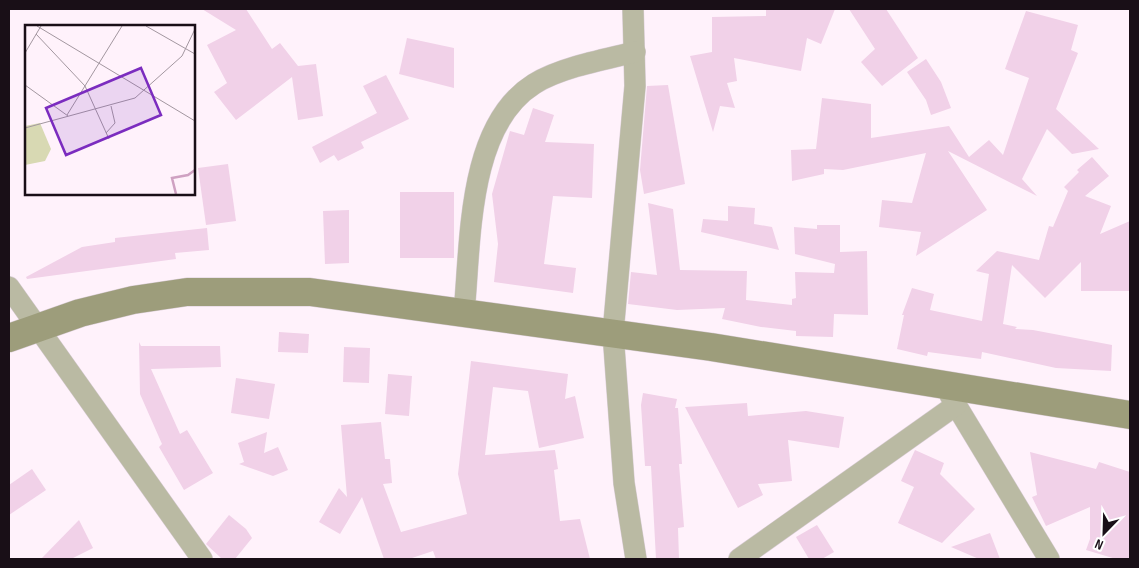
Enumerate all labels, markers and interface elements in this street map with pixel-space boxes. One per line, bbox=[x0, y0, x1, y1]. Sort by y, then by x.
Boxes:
inset map bbox=[25, 25, 195, 195]
north arrow bbox=[1079, 508, 1129, 558]
text: N bbox=[1092, 535, 1106, 554]

